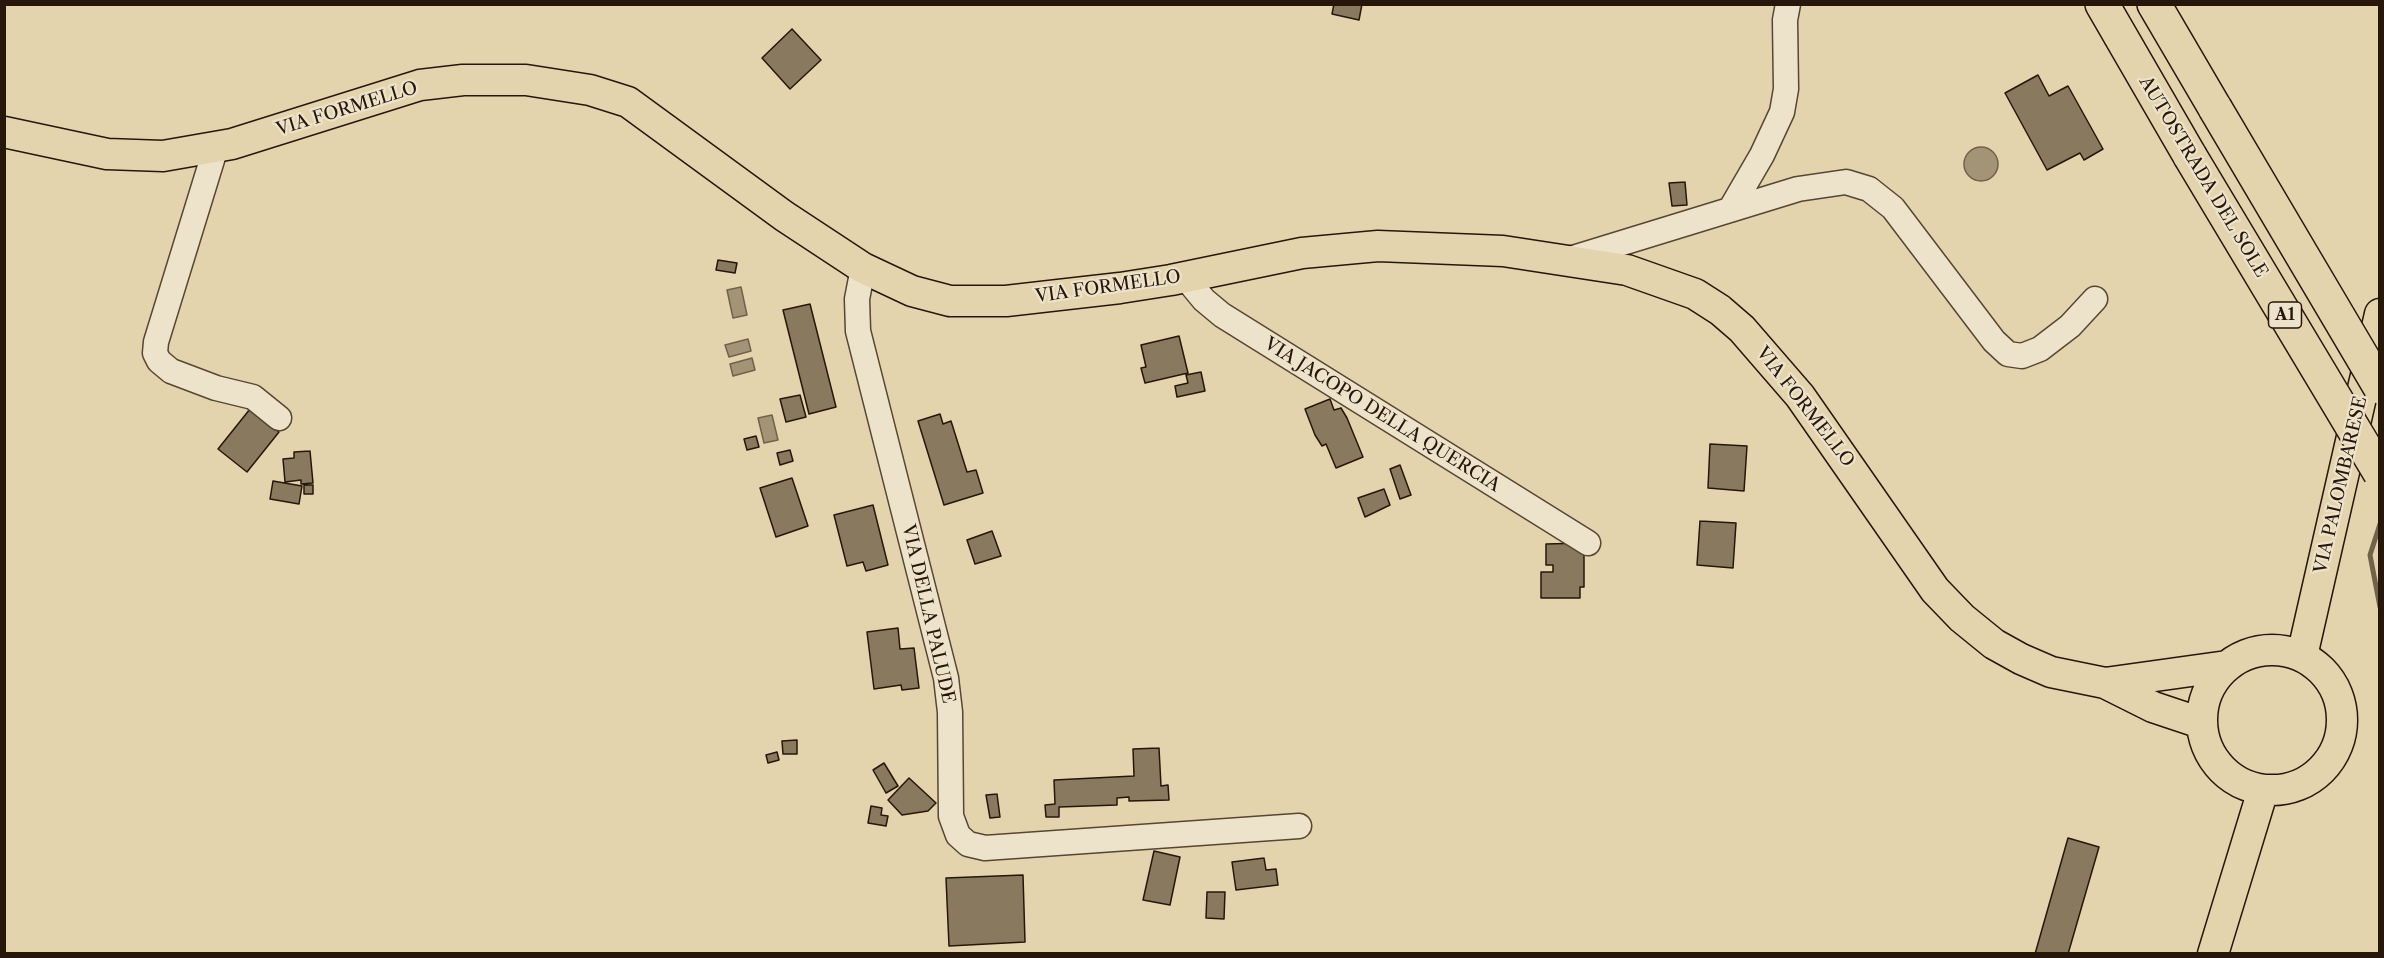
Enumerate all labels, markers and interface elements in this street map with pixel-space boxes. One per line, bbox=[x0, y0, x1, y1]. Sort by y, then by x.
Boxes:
street label: AUTOSTRADA DEL SOLE bbox=[2134, 72, 2272, 282]
street label: VIA FORMELLO bbox=[274, 77, 420, 141]
street label: VIA FORMELLO bbox=[1034, 266, 1182, 308]
road number: A1 bbox=[2268, 302, 2302, 328]
street label: VIA JACOPO DELLA QUERCIA bbox=[1260, 333, 1504, 497]
street label: VIA FORMELLO bbox=[1751, 343, 1859, 471]
street label: VIA PALOMBARESE bbox=[2310, 394, 2372, 576]
street label: VIA DELLA PALUDE bbox=[897, 522, 959, 706]

